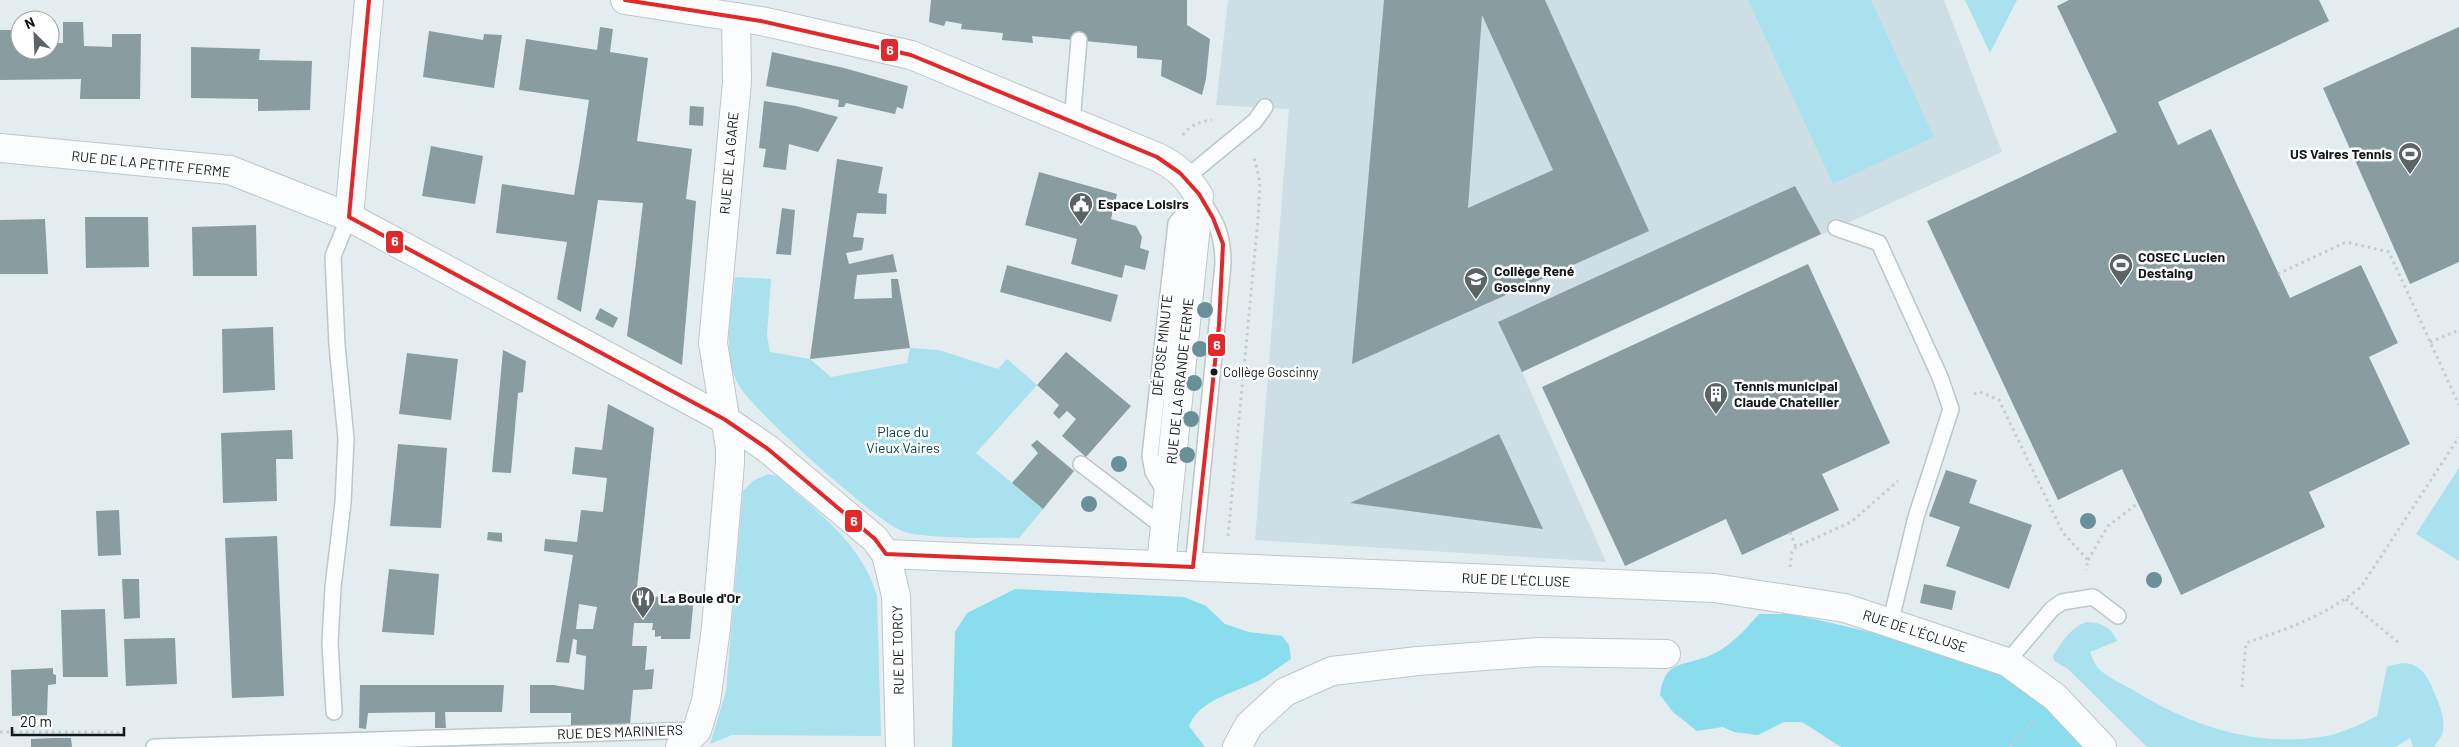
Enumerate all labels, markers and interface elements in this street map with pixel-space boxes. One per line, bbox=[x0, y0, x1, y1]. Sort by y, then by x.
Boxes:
north arrow bbox=[10, 10, 60, 60]
text: N bbox=[22, 13, 37, 32]
line badge: 6 bbox=[880, 38, 899, 62]
text: 6 bbox=[886, 41, 894, 58]
street label: RUE DE LA GARE bbox=[716, 111, 741, 215]
sports icon: US Vaires Tennis bbox=[2397, 141, 2423, 175]
place label: US Vaires Tennis bbox=[2290, 145, 2392, 162]
street label: RUE DE LA PETITE FERME bbox=[71, 147, 231, 180]
public building icon: Espace Loisirs bbox=[1068, 191, 1094, 225]
place label: Espace Loisirs bbox=[1098, 195, 1189, 212]
line badge: 6 bbox=[385, 230, 404, 254]
text: 6 bbox=[391, 232, 399, 249]
place label: COSEC Lucien Destaing bbox=[2138, 248, 2225, 281]
sports icon: COSEC Lucien Destaing bbox=[2108, 252, 2134, 286]
place label: Collège René Goscinny bbox=[1494, 262, 1575, 295]
school or university icon: Collège René Goscinny bbox=[1463, 266, 1489, 300]
street label: DÉPOSE MINUTE bbox=[1148, 293, 1175, 397]
street label: RUE DE LA GRANDE FERME bbox=[1162, 297, 1197, 465]
line badge: 6 bbox=[1207, 333, 1226, 357]
text: 6 bbox=[1213, 336, 1221, 353]
place label: Collège Goscinny bbox=[1223, 364, 1319, 380]
marker: Collège Goscinny bbox=[1209, 367, 1219, 377]
place label: Tennis municipal Claude Chatellier bbox=[1734, 377, 1840, 410]
building icon: Tennis municipal Claude Chatellier bbox=[1703, 381, 1729, 415]
park label: Place du Vieux Vaires bbox=[866, 423, 940, 456]
line badge: 6 bbox=[844, 509, 863, 533]
text: 6 bbox=[850, 512, 858, 529]
street label: RUE DE L'ÉCLUSE bbox=[1461, 569, 1571, 590]
restaurant icon: La Boule d'Or bbox=[630, 585, 656, 619]
place label: La Boule d'Or bbox=[660, 589, 741, 606]
street label: RUE DE TORCY bbox=[888, 605, 907, 695]
street label: RUE DE L'ÉCLUSE bbox=[1861, 606, 1969, 655]
scale bar bbox=[12, 704, 125, 736]
text: 20 m bbox=[20, 712, 52, 730]
street label: RUE DES MARINIERS bbox=[557, 721, 683, 742]

